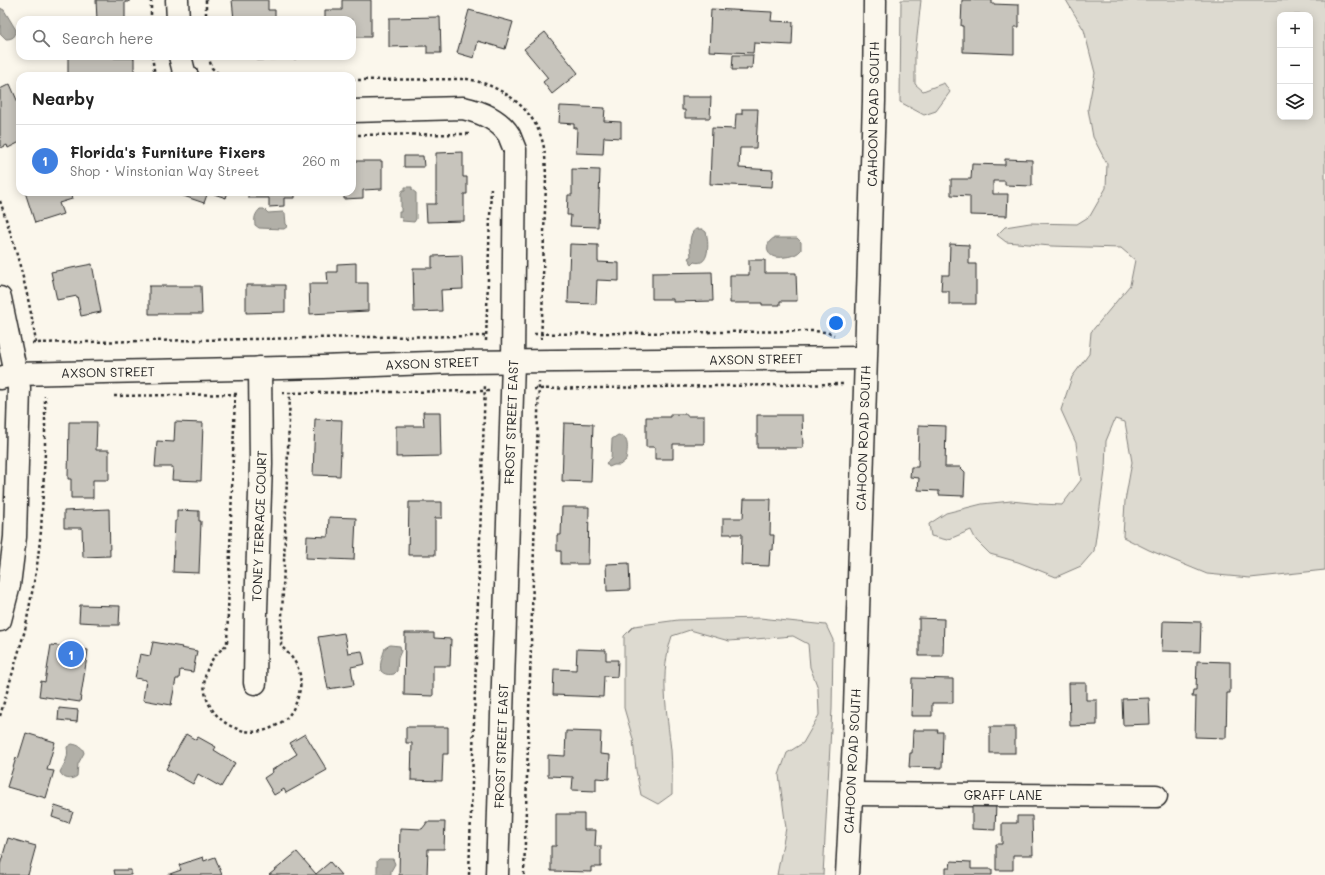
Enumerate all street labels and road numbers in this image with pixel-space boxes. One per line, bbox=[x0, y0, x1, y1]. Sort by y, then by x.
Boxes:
street label: CAHOON ROAD SOUTH bbox=[863, 41, 882, 187]
street label: AXSON STREET bbox=[709, 349, 803, 368]
street label: AXSON STREET bbox=[385, 352, 479, 373]
street label: FROST STREET EAST bbox=[500, 359, 521, 485]
street label: AXSON STREET bbox=[61, 362, 155, 381]
street label: CAHOON ROAD SOUTH bbox=[851, 365, 874, 511]
street label: TONEY TERRACE COURT bbox=[247, 450, 270, 602]
street label: FROST STREET EAST bbox=[490, 683, 511, 809]
street label: CAHOON ROAD SOUTH bbox=[839, 688, 864, 834]
street label: GRAFF LANE bbox=[964, 786, 1042, 803]

